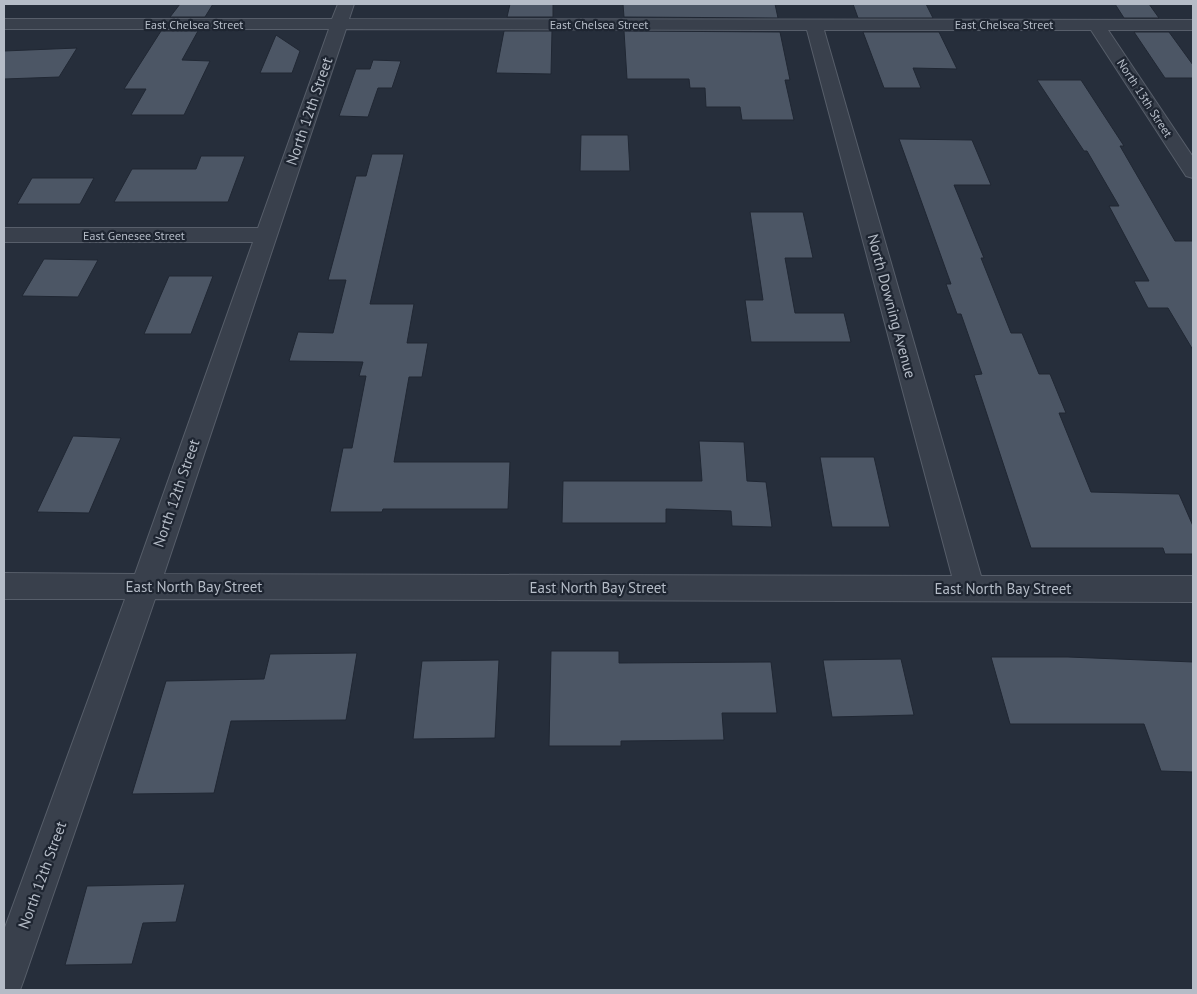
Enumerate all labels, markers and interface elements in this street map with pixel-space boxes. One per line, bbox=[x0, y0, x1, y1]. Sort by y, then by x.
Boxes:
street label: East Chelsea Street bbox=[145, 17, 243, 32]
street label: East Chelsea Street bbox=[550, 17, 648, 32]
street label: East Chelsea Street bbox=[955, 17, 1053, 32]
street label: North 12th Street bbox=[282, 55, 336, 167]
street label: North 13th Street bbox=[1114, 56, 1176, 140]
street label: East Genesee Street bbox=[83, 228, 185, 243]
street label: North Downing Avenue bbox=[864, 232, 920, 380]
street label: North 12th Street bbox=[149, 437, 203, 549]
street label: East North Bay Street bbox=[126, 577, 262, 596]
street label: East North Bay Street bbox=[530, 578, 666, 597]
street label: East North Bay Street bbox=[935, 579, 1071, 598]
street label: North 12th Street bbox=[14, 819, 70, 931]

